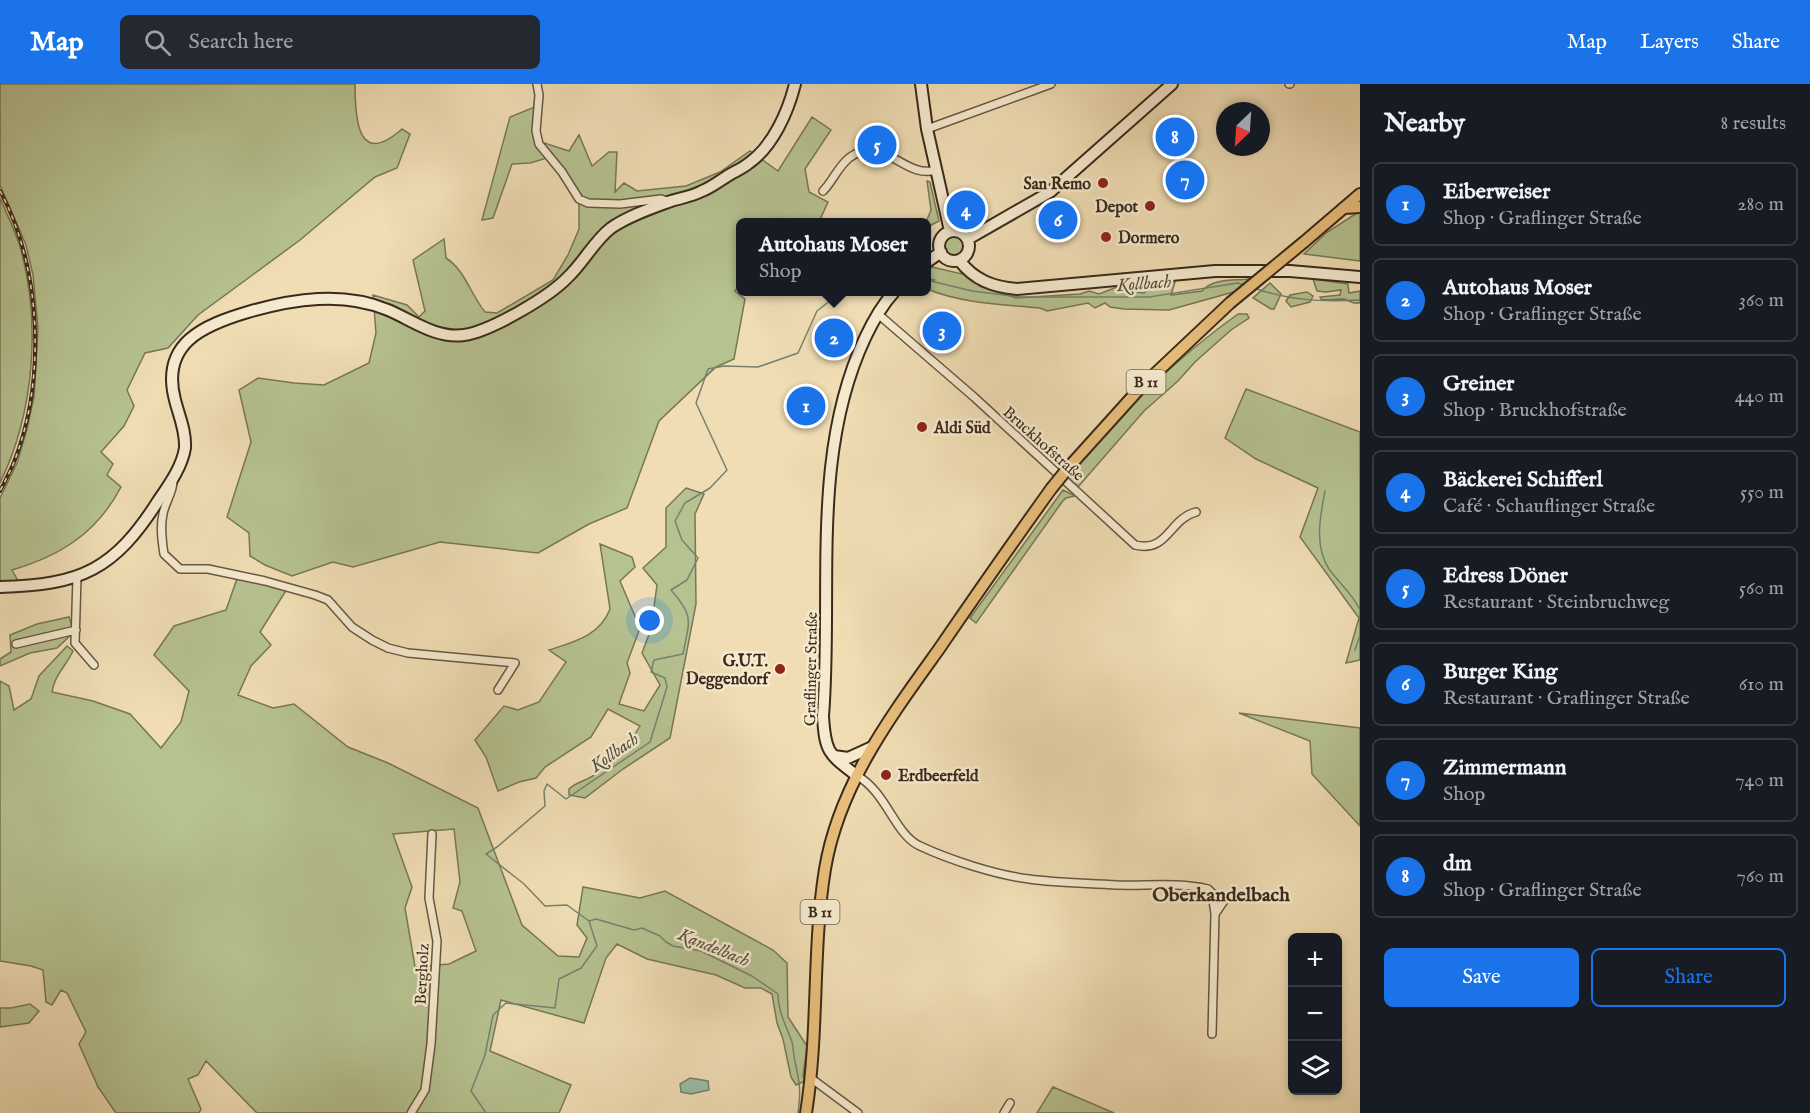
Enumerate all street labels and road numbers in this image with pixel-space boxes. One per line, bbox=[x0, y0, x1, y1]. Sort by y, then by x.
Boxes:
road number: B 11 bbox=[1126, 370, 1166, 394]
street label: Bruckhofstraße bbox=[998, 403, 1087, 486]
street label: Graflinger Straße bbox=[801, 612, 823, 726]
road number: B 11 bbox=[800, 900, 840, 924]
street label: Bergholz bbox=[411, 943, 435, 1005]

